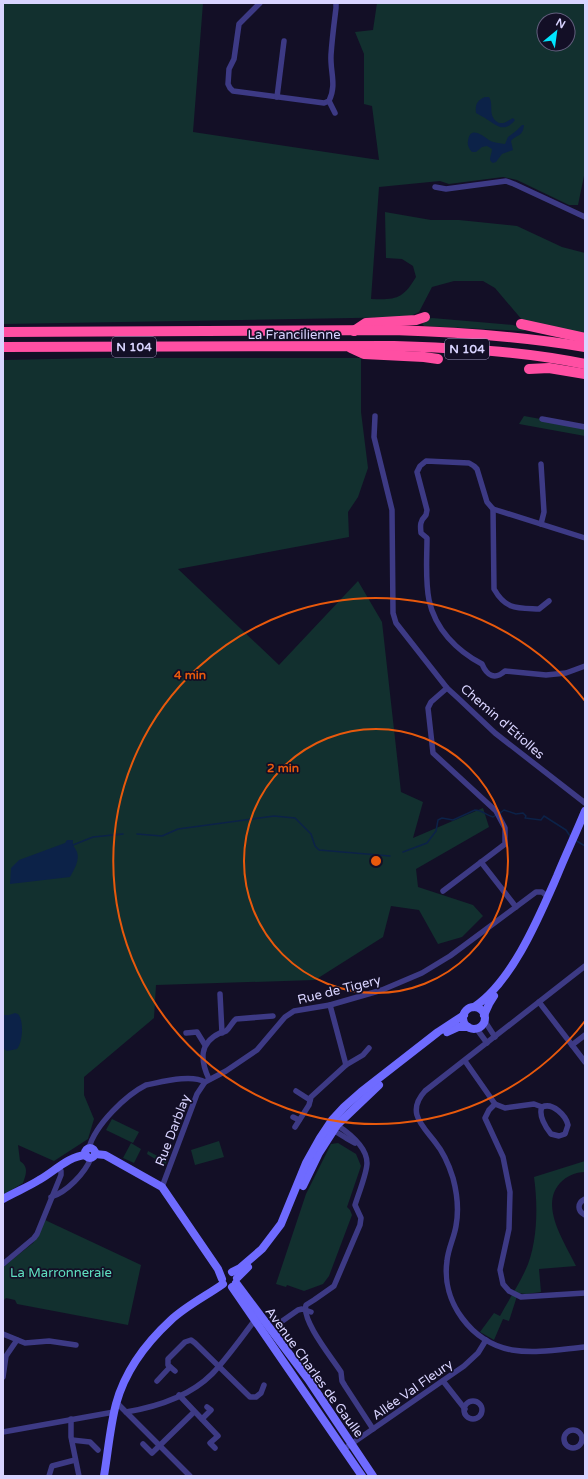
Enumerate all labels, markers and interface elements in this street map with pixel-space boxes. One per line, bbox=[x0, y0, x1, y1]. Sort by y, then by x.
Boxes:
north arrow bbox=[536, 12, 576, 52]
text: N bbox=[554, 16, 568, 32]
street label: La Francilienne bbox=[247, 327, 341, 343]
road number: N 104 bbox=[112, 337, 156, 357]
road number: N 104 bbox=[445, 339, 489, 359]
text: 4 min bbox=[174, 668, 206, 682]
street label: Chemin d'Etiolles bbox=[457, 681, 548, 763]
text: 2 min bbox=[267, 761, 299, 775]
centre of rings bbox=[369, 854, 383, 868]
street label: Rue de Tigery bbox=[296, 972, 383, 1008]
street label: Rue Darblay bbox=[152, 1092, 194, 1168]
park label: La Marronneraie bbox=[10, 1265, 112, 1281]
street label: Avenue Charles de Gaulle bbox=[262, 1304, 367, 1441]
street label: Allée Val Fleury bbox=[369, 1356, 456, 1424]

